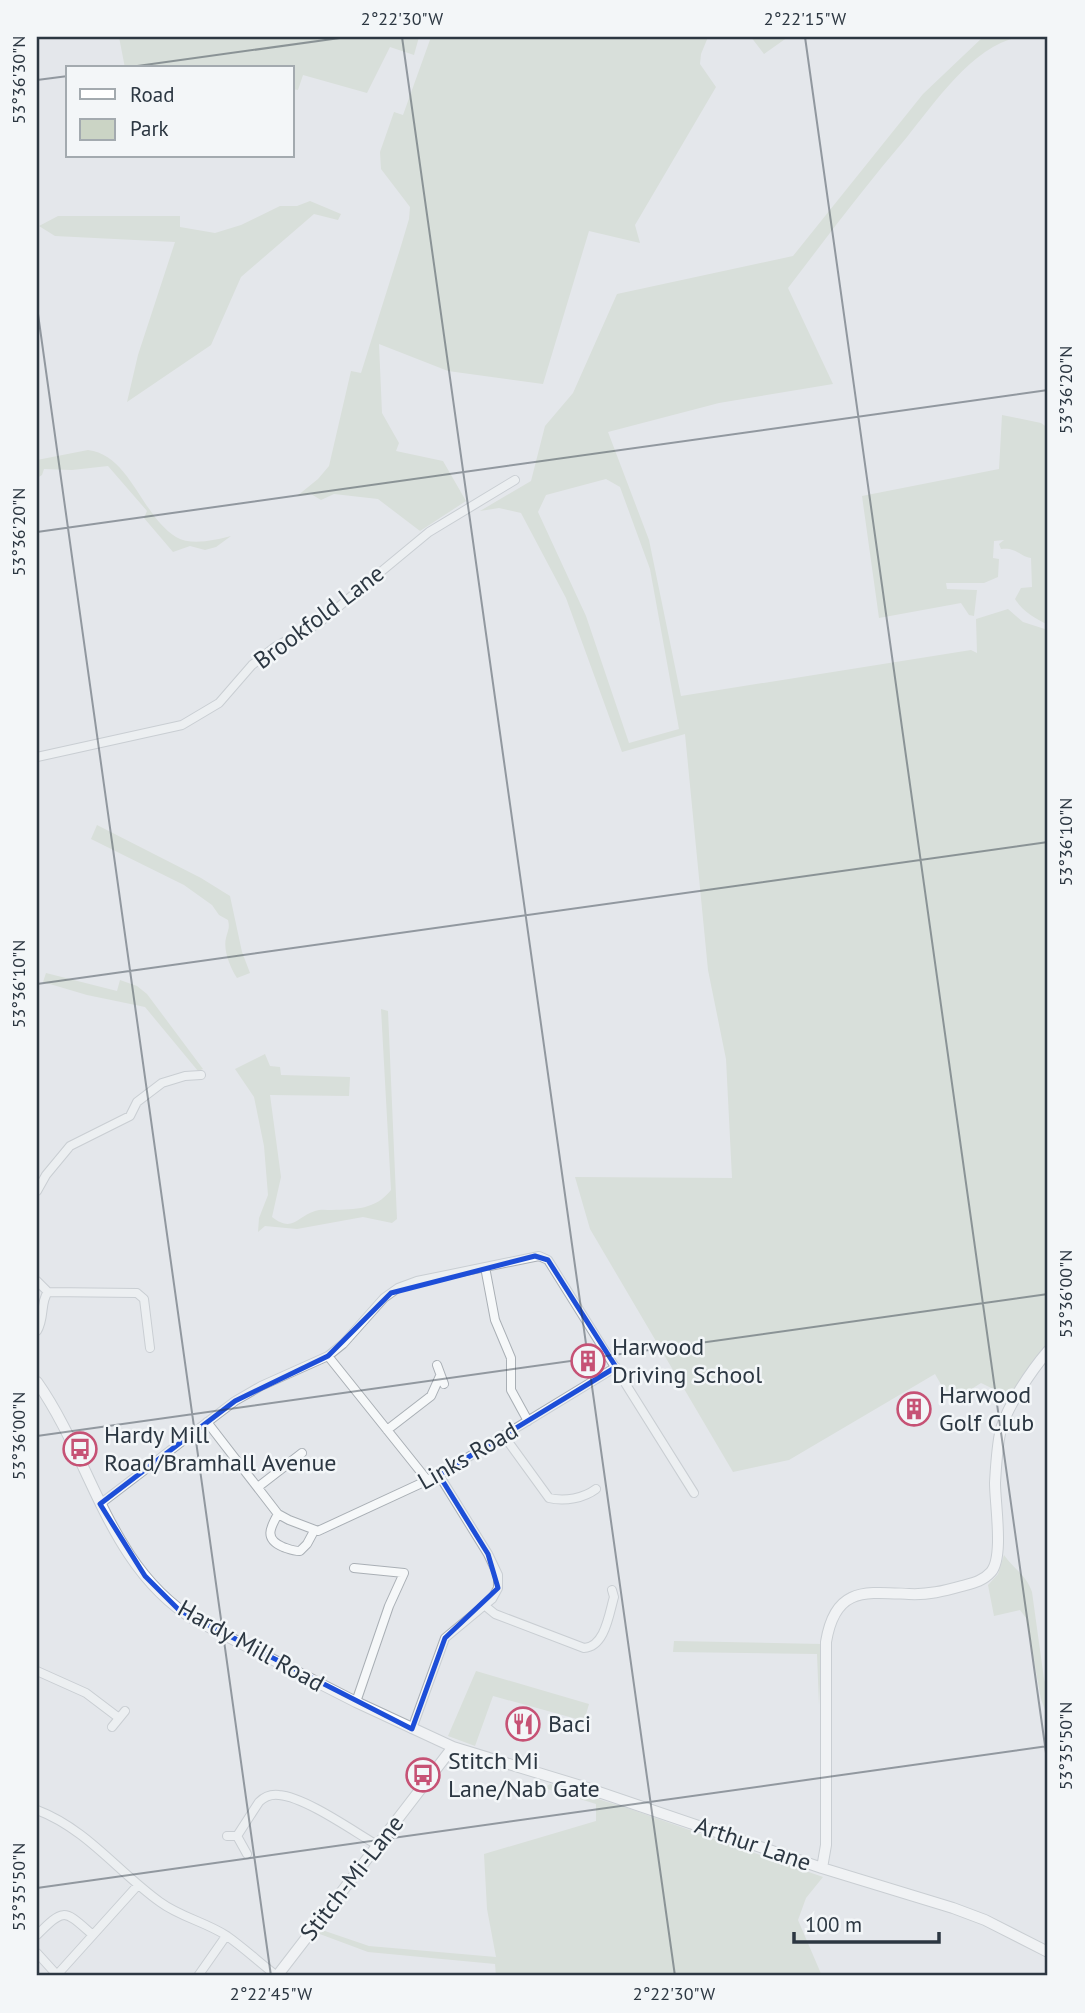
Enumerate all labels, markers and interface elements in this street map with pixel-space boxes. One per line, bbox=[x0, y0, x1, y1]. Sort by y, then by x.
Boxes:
text: 2°22'30"W bbox=[361, 7, 443, 30]
text: 2°22'15"W bbox=[764, 7, 846, 30]
text: 53°36'30"N bbox=[7, 36, 30, 124]
legend bbox=[66, 66, 294, 158]
text: Road bbox=[130, 81, 174, 108]
text: Park bbox=[130, 115, 169, 142]
text: 53°36'20"N bbox=[1054, 346, 1077, 434]
text: 53°36'20"N bbox=[7, 488, 30, 576]
street label: Brookfold Lane bbox=[247, 558, 390, 676]
text: 53°36'10"N bbox=[1054, 798, 1077, 886]
text: 53°36'10"N bbox=[7, 940, 30, 1028]
text: 53°36'00"N bbox=[1054, 1250, 1077, 1338]
place label: Harwood Driving School bbox=[612, 1331, 762, 1390]
building icon: Harwood Driving School bbox=[569, 1342, 607, 1380]
place label: Harwood Golf Club bbox=[939, 1379, 1034, 1438]
building icon: Harwood Golf Club bbox=[895, 1390, 933, 1428]
text: 53°36'00"N bbox=[7, 1392, 30, 1480]
street label: Links Road bbox=[412, 1414, 523, 1497]
place label: Hardy Mill Road/Bramhall Avenue bbox=[104, 1419, 337, 1478]
bus stop icon: Hardy Mill Road/Bramhall Avenue bbox=[61, 1430, 99, 1468]
street label: Hardy Mill Road bbox=[173, 1593, 330, 1699]
text: 53°35'50"N bbox=[1054, 1702, 1077, 1790]
restaurant icon: Baci bbox=[504, 1705, 542, 1743]
place label: Baci bbox=[548, 1708, 591, 1739]
place label: Stitch Mi Lane/Nab Gate bbox=[448, 1745, 600, 1804]
bus stop icon: Stitch Mi Lane/Nab Gate bbox=[404, 1756, 442, 1794]
street label: Stitch-Mi-Lane bbox=[293, 1809, 410, 1947]
street label: Arthur Lane bbox=[691, 1809, 815, 1878]
text: 53°35'50"N bbox=[7, 1843, 30, 1931]
scale bar bbox=[794, 1901, 940, 1945]
text: 100 m bbox=[805, 1911, 862, 1938]
text: 2°22'45"W bbox=[230, 1982, 312, 2005]
text: 2°22'30"W bbox=[633, 1982, 715, 2005]

